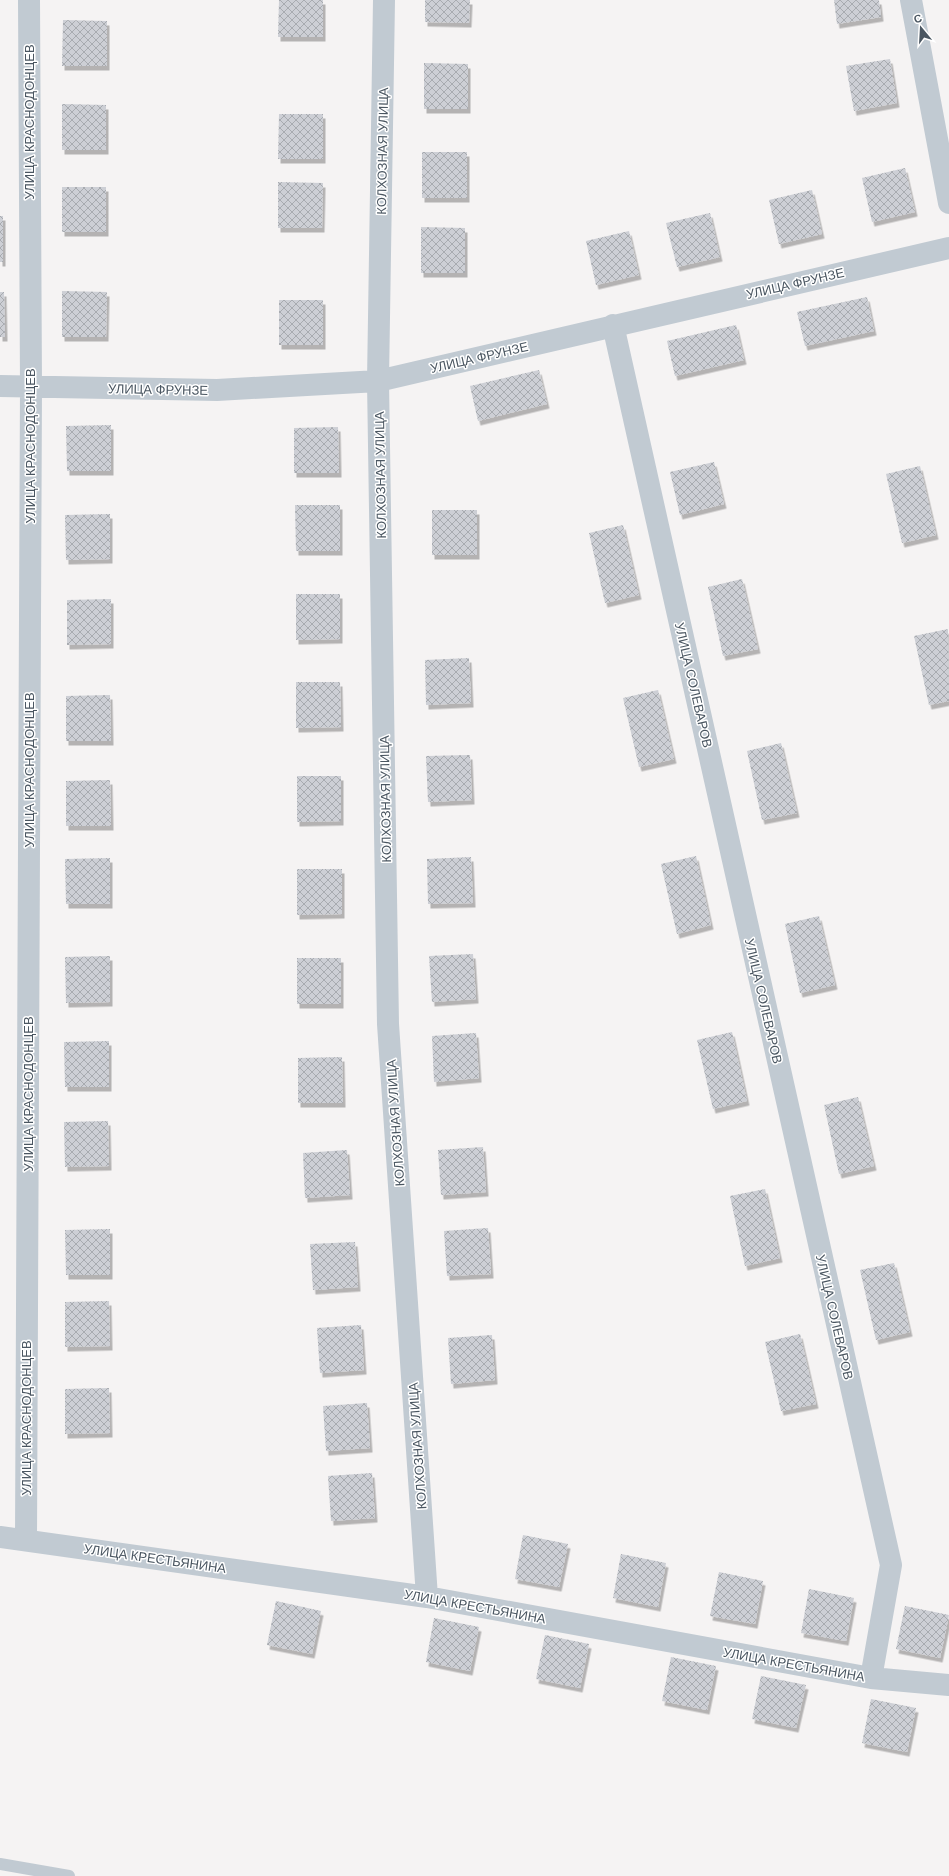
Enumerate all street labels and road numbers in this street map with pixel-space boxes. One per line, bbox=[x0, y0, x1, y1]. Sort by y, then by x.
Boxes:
street label: УЛИЦА КРАСНОДОНЦЕВ bbox=[22, 44, 37, 200]
street label: КОЛХОЗНАЯ УЛИЦА bbox=[374, 87, 391, 215]
street label: УЛИЦА ФРУНЗЕ bbox=[745, 265, 846, 302]
street label: УЛИЦА ФРУНЗЕ bbox=[429, 339, 530, 376]
street label: УЛИЦА КРАСНОДОНЦЕВ bbox=[23, 368, 38, 524]
street label: УЛИЦА ФРУНЗЕ bbox=[108, 381, 208, 398]
street label: КОЛХОЗНАЯ УЛИЦА bbox=[372, 411, 389, 539]
street label: УЛИЦА СОЛЕВАРОВ bbox=[672, 621, 715, 749]
street label: УЛИЦА КРАСНОДОНЦЕВ bbox=[22, 692, 37, 848]
street label: КОЛХОЗНАЯ УЛИЦА bbox=[377, 735, 394, 863]
street label: УЛИЦА СОЛЕВАРОВ bbox=[742, 937, 785, 1065]
street label: УЛИЦА КРАСНОДОНЦЕВ bbox=[21, 1016, 36, 1172]
street label: КОЛХОЗНАЯ УЛИЦА bbox=[384, 1059, 407, 1187]
street label: УЛИЦА СОЛЕВАРОВ bbox=[813, 1253, 856, 1381]
street label: УЛИЦА КРАСНОДОНЦЕВ bbox=[19, 1340, 34, 1496]
street label: КОЛХОЗНАЯ УЛИЦА bbox=[406, 1382, 429, 1510]
street label: УЛИЦА КРЕСТЬЯНИНА bbox=[83, 1541, 227, 1576]
street label: УЛИЦА КРЕСТЬЯНИНА bbox=[403, 1587, 547, 1626]
street label: УЛИЦА КРЕСТЬЯНИНА bbox=[722, 1645, 866, 1684]

